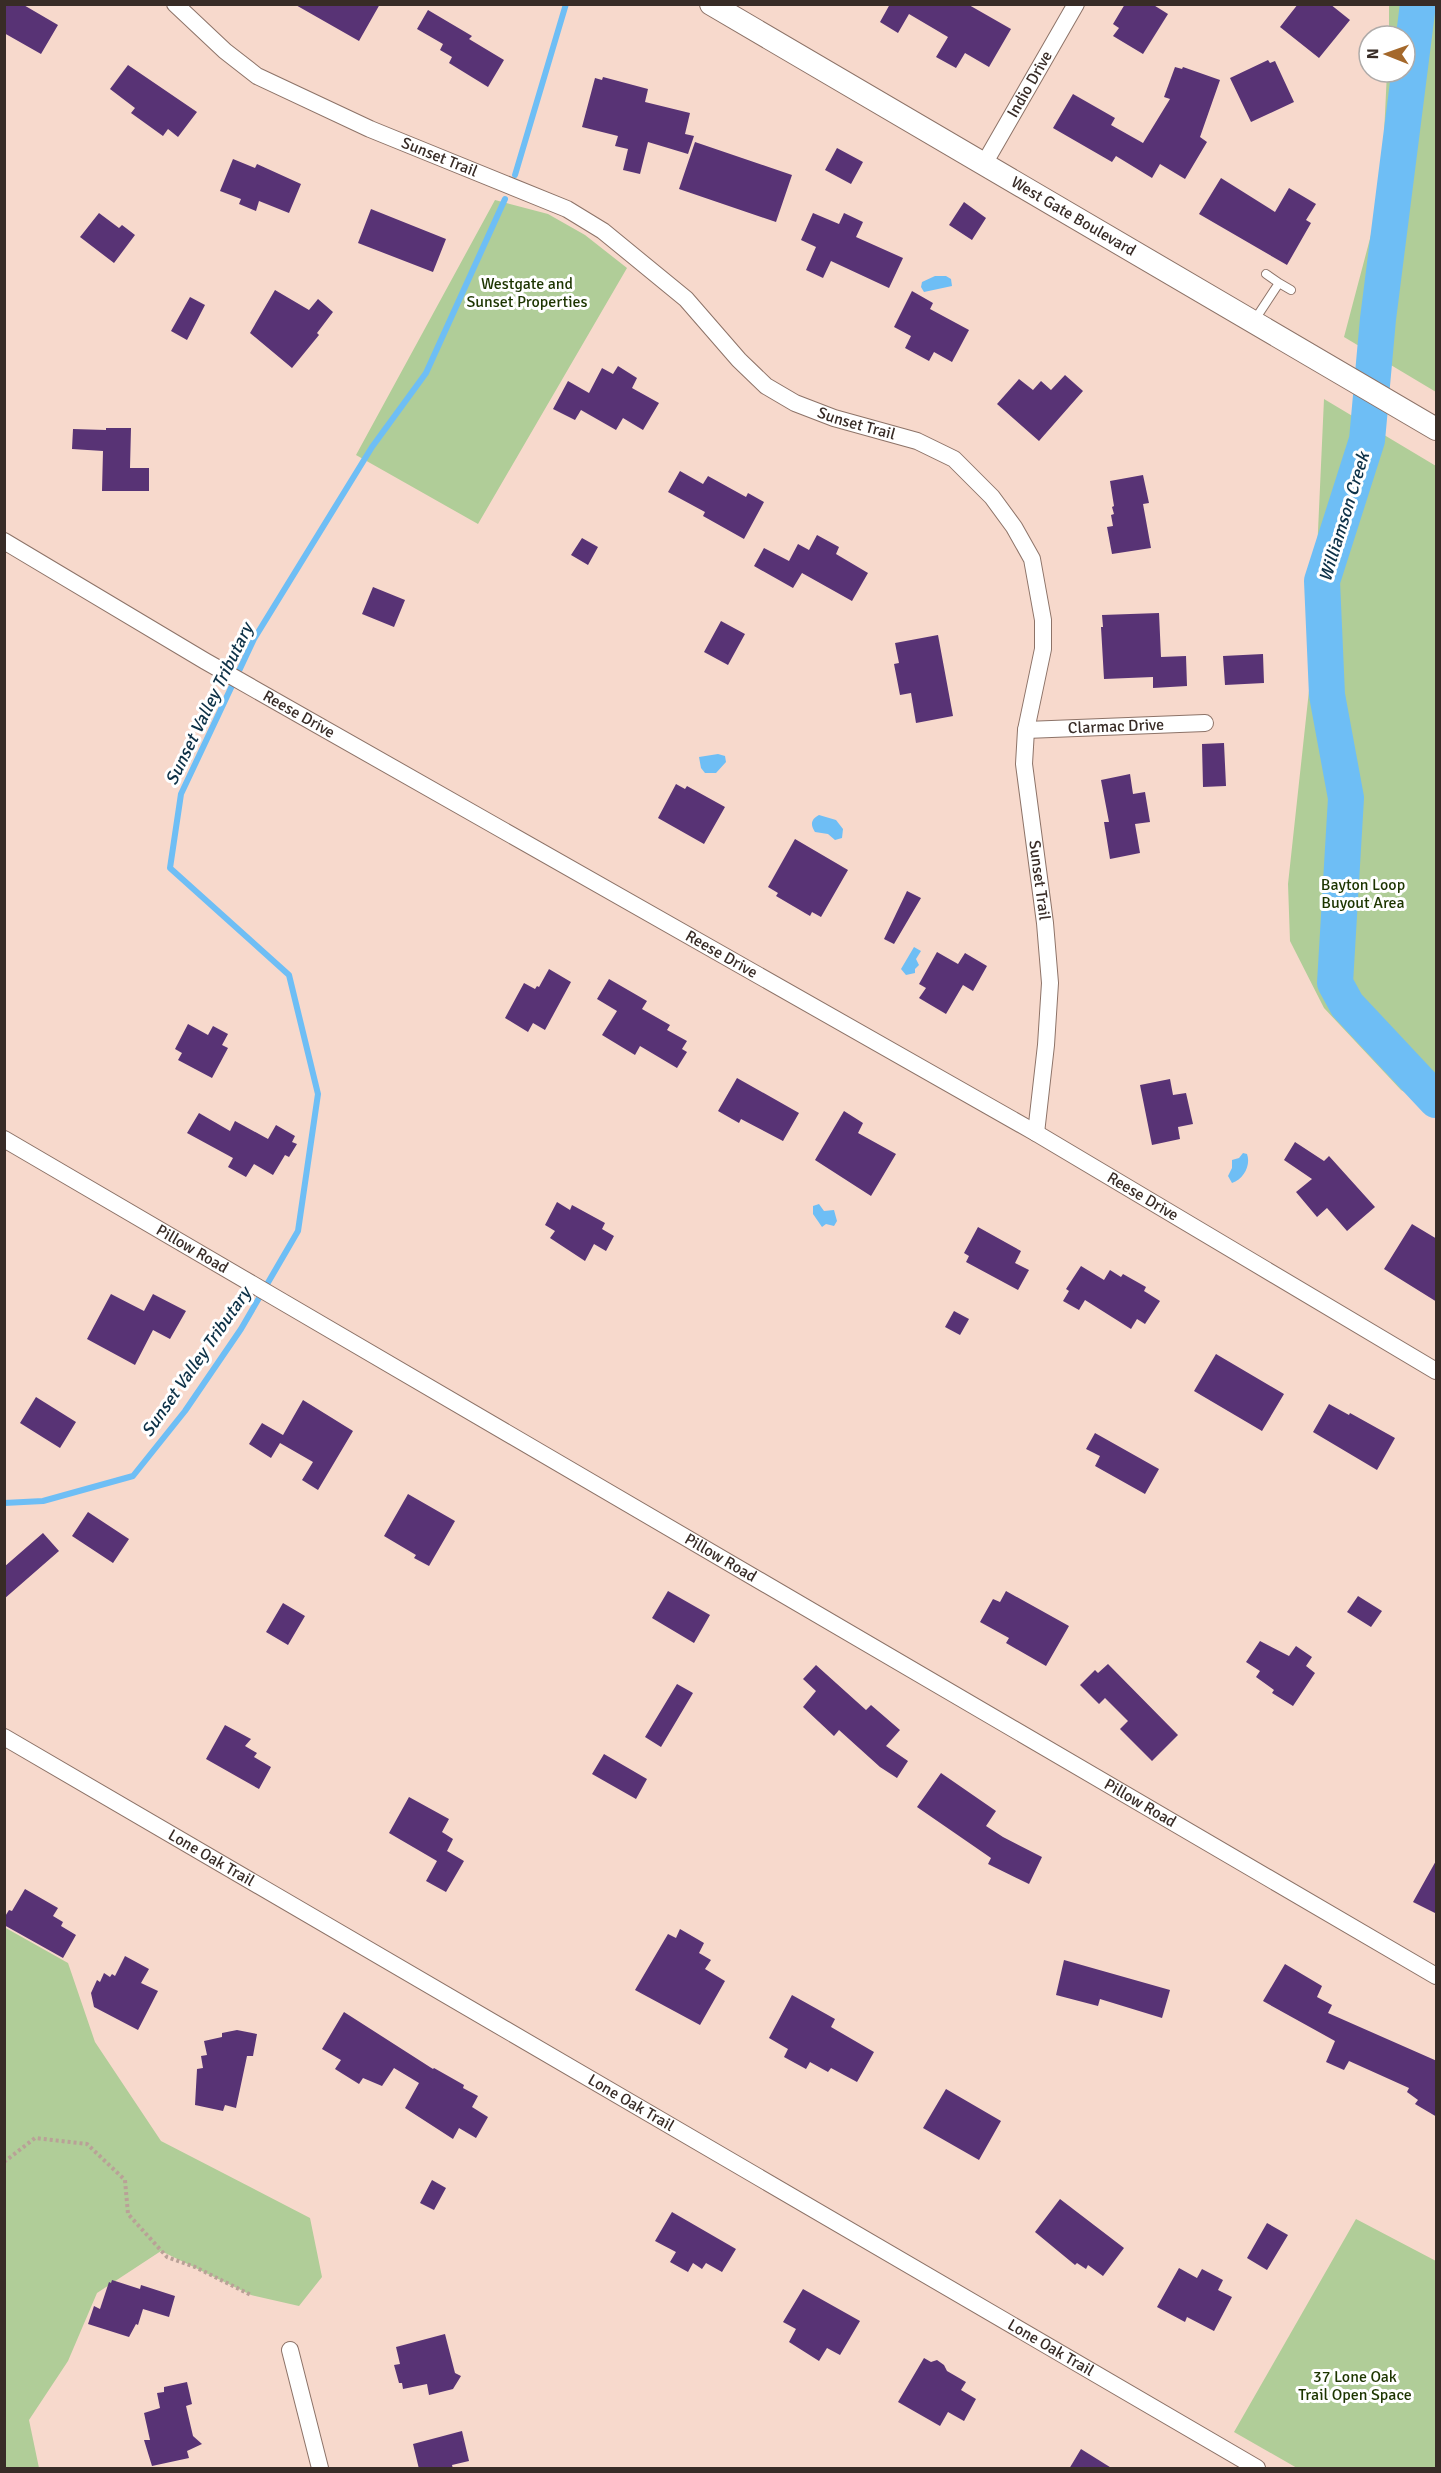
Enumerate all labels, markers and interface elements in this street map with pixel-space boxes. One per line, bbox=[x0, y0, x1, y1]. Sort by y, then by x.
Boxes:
north arrow bbox=[1357, 24, 1417, 84]
street label: Indio Drive bbox=[1003, 47, 1057, 121]
text: N bbox=[1363, 48, 1383, 59]
street label: Sunset Trail bbox=[398, 133, 481, 182]
street label: West Gate Boulevard bbox=[1007, 172, 1139, 261]
park label: Westgate and Sunset Properties bbox=[466, 274, 588, 312]
street label: Sunset Trail bbox=[814, 403, 898, 445]
water label: Williamson Creek bbox=[1314, 448, 1375, 584]
water label: Sunset Valley Tributary bbox=[160, 617, 259, 788]
street label: Reese Drive bbox=[259, 686, 338, 743]
street label: Clarmac Drive bbox=[1068, 715, 1164, 738]
street label: Sunset Trail bbox=[1024, 839, 1055, 922]
park label: Bayton Loop Buyout Area bbox=[1321, 875, 1405, 913]
street label: Reese Drive bbox=[682, 926, 761, 983]
street label: Reese Drive bbox=[1103, 1168, 1182, 1226]
street label: Pillow Road bbox=[153, 1220, 232, 1278]
water label: Sunset Valley Tributary bbox=[136, 1281, 257, 1441]
street label: Pillow Road bbox=[681, 1529, 760, 1587]
street label: Pillow Road bbox=[1101, 1774, 1180, 1832]
street label: Lone Oak Trail bbox=[165, 1825, 258, 1891]
street label: Lone Oak Trail bbox=[584, 2070, 678, 2136]
street label: Lone Oak Trail bbox=[1004, 2315, 1098, 2381]
park label: 37 Lone Oak Trail Open Space bbox=[1298, 2367, 1412, 2405]

